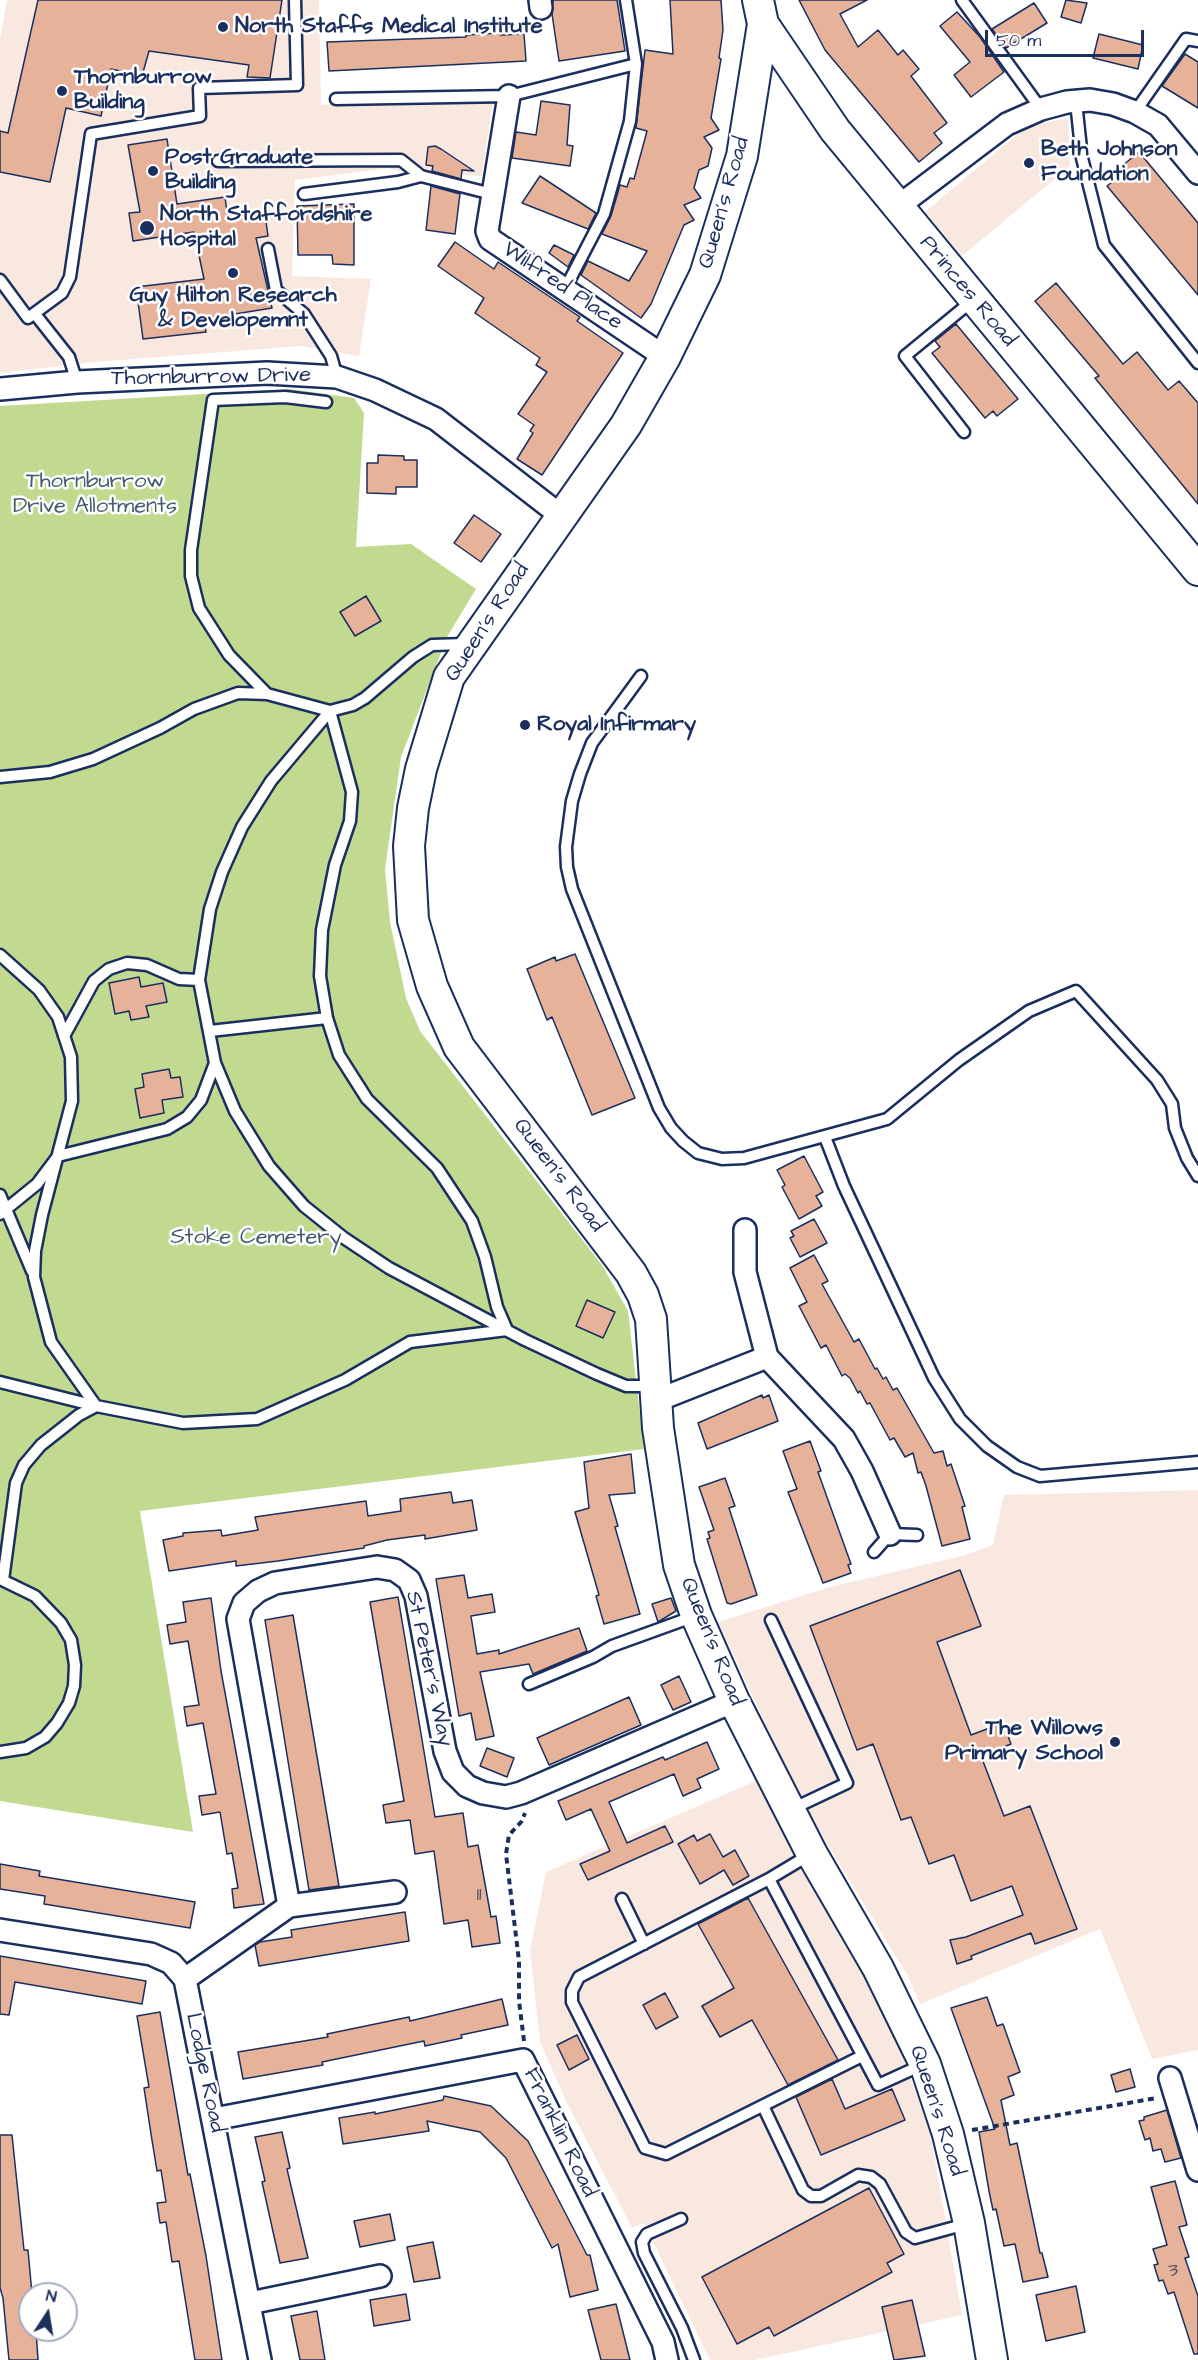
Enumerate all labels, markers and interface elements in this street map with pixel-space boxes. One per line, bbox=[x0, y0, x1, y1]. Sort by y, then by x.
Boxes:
place label: North Staffs Medical Institute bbox=[235, 14, 543, 40]
scale bar bbox=[988, 18, 1147, 56]
marker: North Staffs Medical Institute bbox=[216, 20, 230, 34]
text: 50 m bbox=[996, 28, 1041, 53]
place label: Thornburrow Building bbox=[74, 65, 212, 116]
marker: Thornburrow Building bbox=[55, 84, 69, 98]
street label: Queen's Road bbox=[694, 134, 756, 272]
place label: Beth Johnson Foundation bbox=[1041, 137, 1177, 188]
place label: Post Graduate Building bbox=[165, 145, 313, 196]
marker: Beth Johnson Foundation bbox=[1022, 156, 1036, 170]
marker: Post Graduate Building bbox=[146, 164, 160, 178]
place label: North Staffordshire Hospital bbox=[160, 202, 372, 254]
marker: North Staffordshire Hospital bbox=[138, 219, 156, 237]
street label: Princes Road bbox=[913, 231, 1021, 353]
street label: Wilfred Place bbox=[497, 237, 627, 337]
marker: Guy Hilton Research & Developemnt bbox=[226, 266, 240, 280]
place label: Guy Hilton Research & Developemnt bbox=[129, 283, 337, 334]
street label: Thornburrow Drive bbox=[111, 363, 311, 393]
park label: Thornburrow Drive Allotments bbox=[13, 469, 177, 520]
street label: Queen's Road bbox=[440, 559, 536, 687]
place label: Royal Infirmary bbox=[537, 712, 696, 738]
marker: Royal Infirmary bbox=[518, 718, 532, 732]
street label: Queen's Road bbox=[507, 1114, 609, 1238]
park label: Stoke Cemetery bbox=[170, 1225, 342, 1251]
street label: Queen's Road bbox=[673, 1574, 749, 1710]
street label: St Peter's Way bbox=[399, 1589, 457, 1749]
place label: The Willows Primary School bbox=[945, 1716, 1103, 1768]
marker: The Willows Primary School bbox=[1108, 1735, 1122, 1749]
house number: 11 bbox=[476, 1884, 482, 1908]
street label: Lodge Road bbox=[178, 2011, 230, 2135]
street label: Queen's Road bbox=[902, 2042, 970, 2180]
street label: Franklin Road bbox=[516, 2064, 602, 2202]
house number: 3 bbox=[1168, 2260, 1178, 2284]
north arrow bbox=[18, 2282, 78, 2342]
text: N bbox=[44, 2285, 59, 2308]

